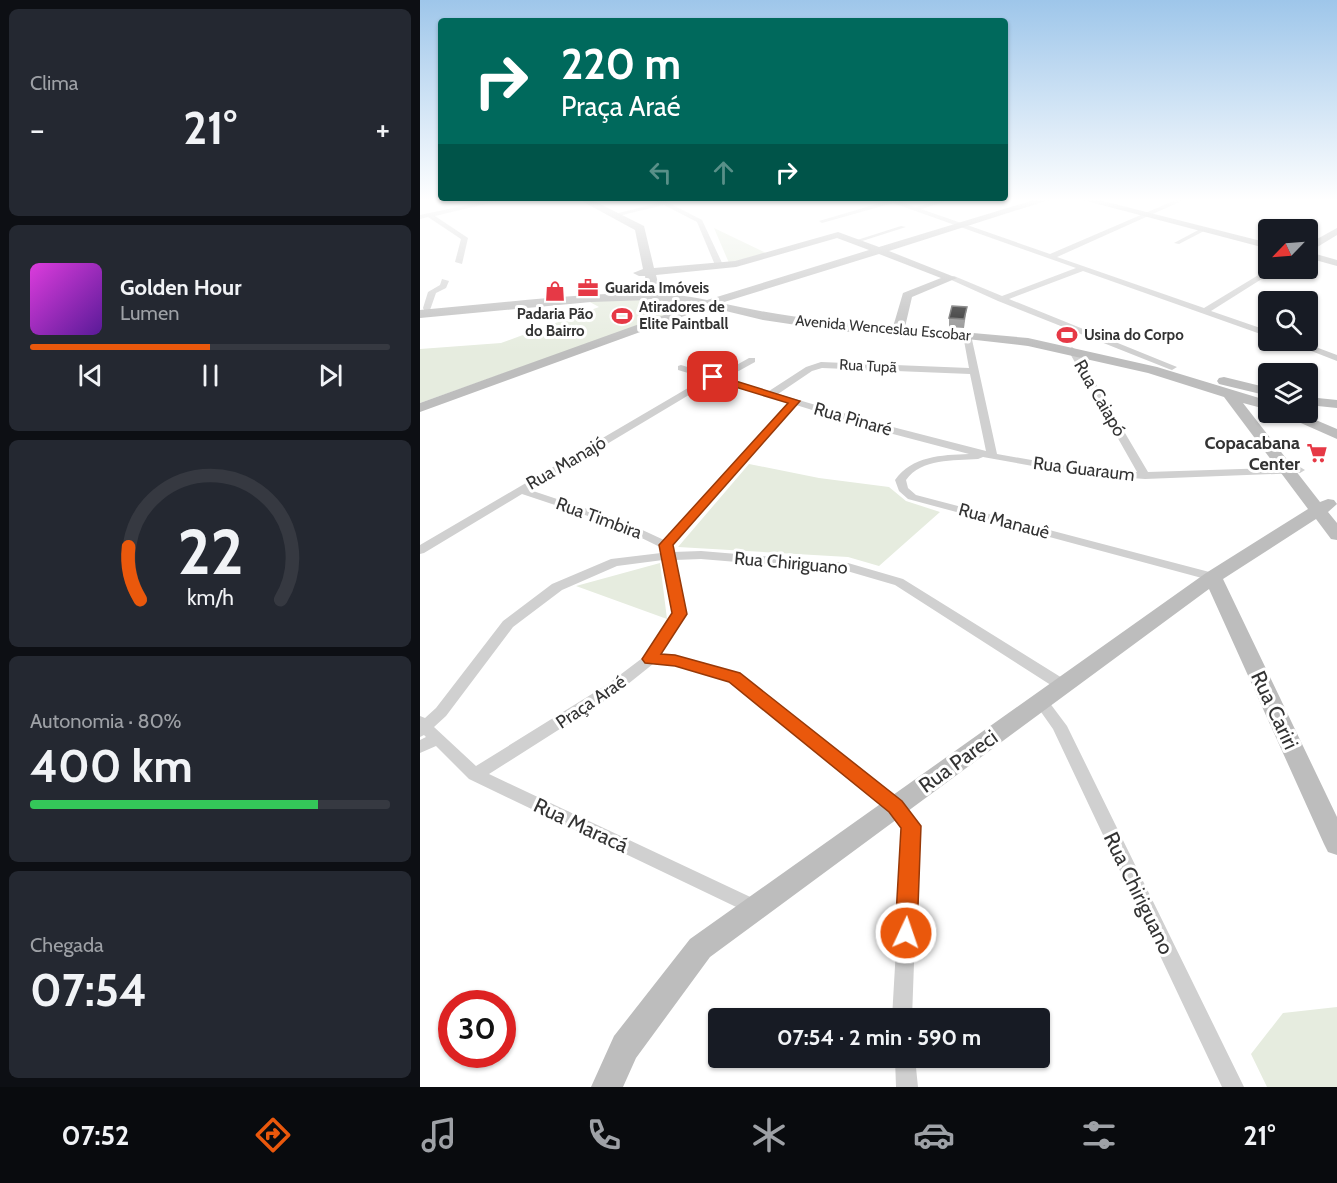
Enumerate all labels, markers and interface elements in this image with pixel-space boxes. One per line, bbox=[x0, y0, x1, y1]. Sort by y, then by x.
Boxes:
text: 220 m bbox=[561, 38, 681, 90]
icon: right bbox=[462, 42, 540, 120]
text: Clima bbox=[30, 71, 78, 95]
text: Praça Araé bbox=[561, 90, 681, 123]
text: 21° bbox=[183, 101, 237, 155]
text: − bbox=[30, 109, 45, 149]
text: + bbox=[375, 109, 390, 149]
icon: left bbox=[644, 156, 677, 189]
icon: ahead bbox=[707, 156, 740, 189]
icon: right bbox=[770, 156, 803, 189]
north arrow bbox=[1258, 219, 1318, 279]
map controls bbox=[1258, 219, 1318, 423]
text: Golden Hour bbox=[120, 274, 241, 301]
office icon: Guarida Imóveis bbox=[576, 276, 600, 300]
shop icon: Padaria Pão do Bairro bbox=[543, 279, 567, 303]
place label: Guarida Imóveis bbox=[605, 279, 709, 297]
button: search bbox=[1258, 291, 1318, 351]
place label: Atiradores de Elite Paintball bbox=[639, 298, 728, 333]
text: Lumen bbox=[120, 301, 179, 325]
sports icon: Atiradores de Elite Paintball bbox=[610, 304, 634, 328]
place label: Padaria Pão do Bairro bbox=[517, 305, 594, 340]
street label: Avenida Wenceslau Escobar bbox=[795, 311, 972, 345]
sports icon: Usina do Corpo bbox=[1055, 323, 1079, 347]
place label: Usina do Corpo bbox=[1084, 326, 1184, 344]
pin bbox=[687, 351, 738, 402]
street label: Rua Tupã bbox=[839, 356, 898, 377]
street label: Rua Caiapó bbox=[1069, 356, 1131, 440]
icon: previous bbox=[74, 359, 107, 392]
icon: pause bbox=[194, 359, 227, 392]
icon: next bbox=[314, 359, 347, 392]
icon: arrive bbox=[696, 360, 729, 393]
button: layers bbox=[1258, 363, 1318, 423]
street label: Rua Pinaré bbox=[811, 397, 895, 441]
street label: Rua Manajó bbox=[522, 431, 610, 495]
place label: Copacabana Center bbox=[1204, 432, 1300, 475]
supermarket icon: Copacabana Center bbox=[1305, 441, 1329, 465]
street label: Rua Guaraum bbox=[1032, 452, 1136, 486]
street label: Rua Timbira bbox=[553, 492, 645, 544]
street label: Rua Manauê bbox=[956, 498, 1052, 544]
text: 22 bbox=[177, 515, 243, 591]
street label: Rua Chiriguano bbox=[733, 547, 849, 579]
text: km/h bbox=[187, 585, 233, 611]
street label: Rua Cariri bbox=[1246, 667, 1304, 753]
street label: Praça Araé bbox=[552, 671, 630, 733]
text: Autonomia · 80% bbox=[30, 709, 182, 733]
street label: Rua Pareci bbox=[914, 724, 1002, 798]
text: 400 km bbox=[30, 739, 193, 793]
street label: Rua Maracá bbox=[530, 792, 632, 858]
street label: Rua Chiriguano bbox=[1099, 828, 1179, 958]
position arrow bbox=[874, 901, 938, 965]
text: Chegada bbox=[30, 933, 104, 957]
text: 07:54 bbox=[30, 963, 147, 1017]
speed limit sign: 30 bbox=[438, 990, 516, 1068]
text: 07:54 · 2 min · 590 m bbox=[777, 1024, 981, 1051]
icon: directions bbox=[252, 1114, 294, 1156]
icon: music bbox=[418, 1114, 460, 1156]
icon: phone bbox=[583, 1114, 625, 1156]
icon: climate bbox=[748, 1114, 790, 1156]
icon: car bbox=[913, 1114, 955, 1156]
icon: filters bbox=[1078, 1114, 1120, 1156]
text: 07:52 bbox=[62, 1119, 129, 1152]
text: 21° bbox=[1243, 1119, 1275, 1152]

